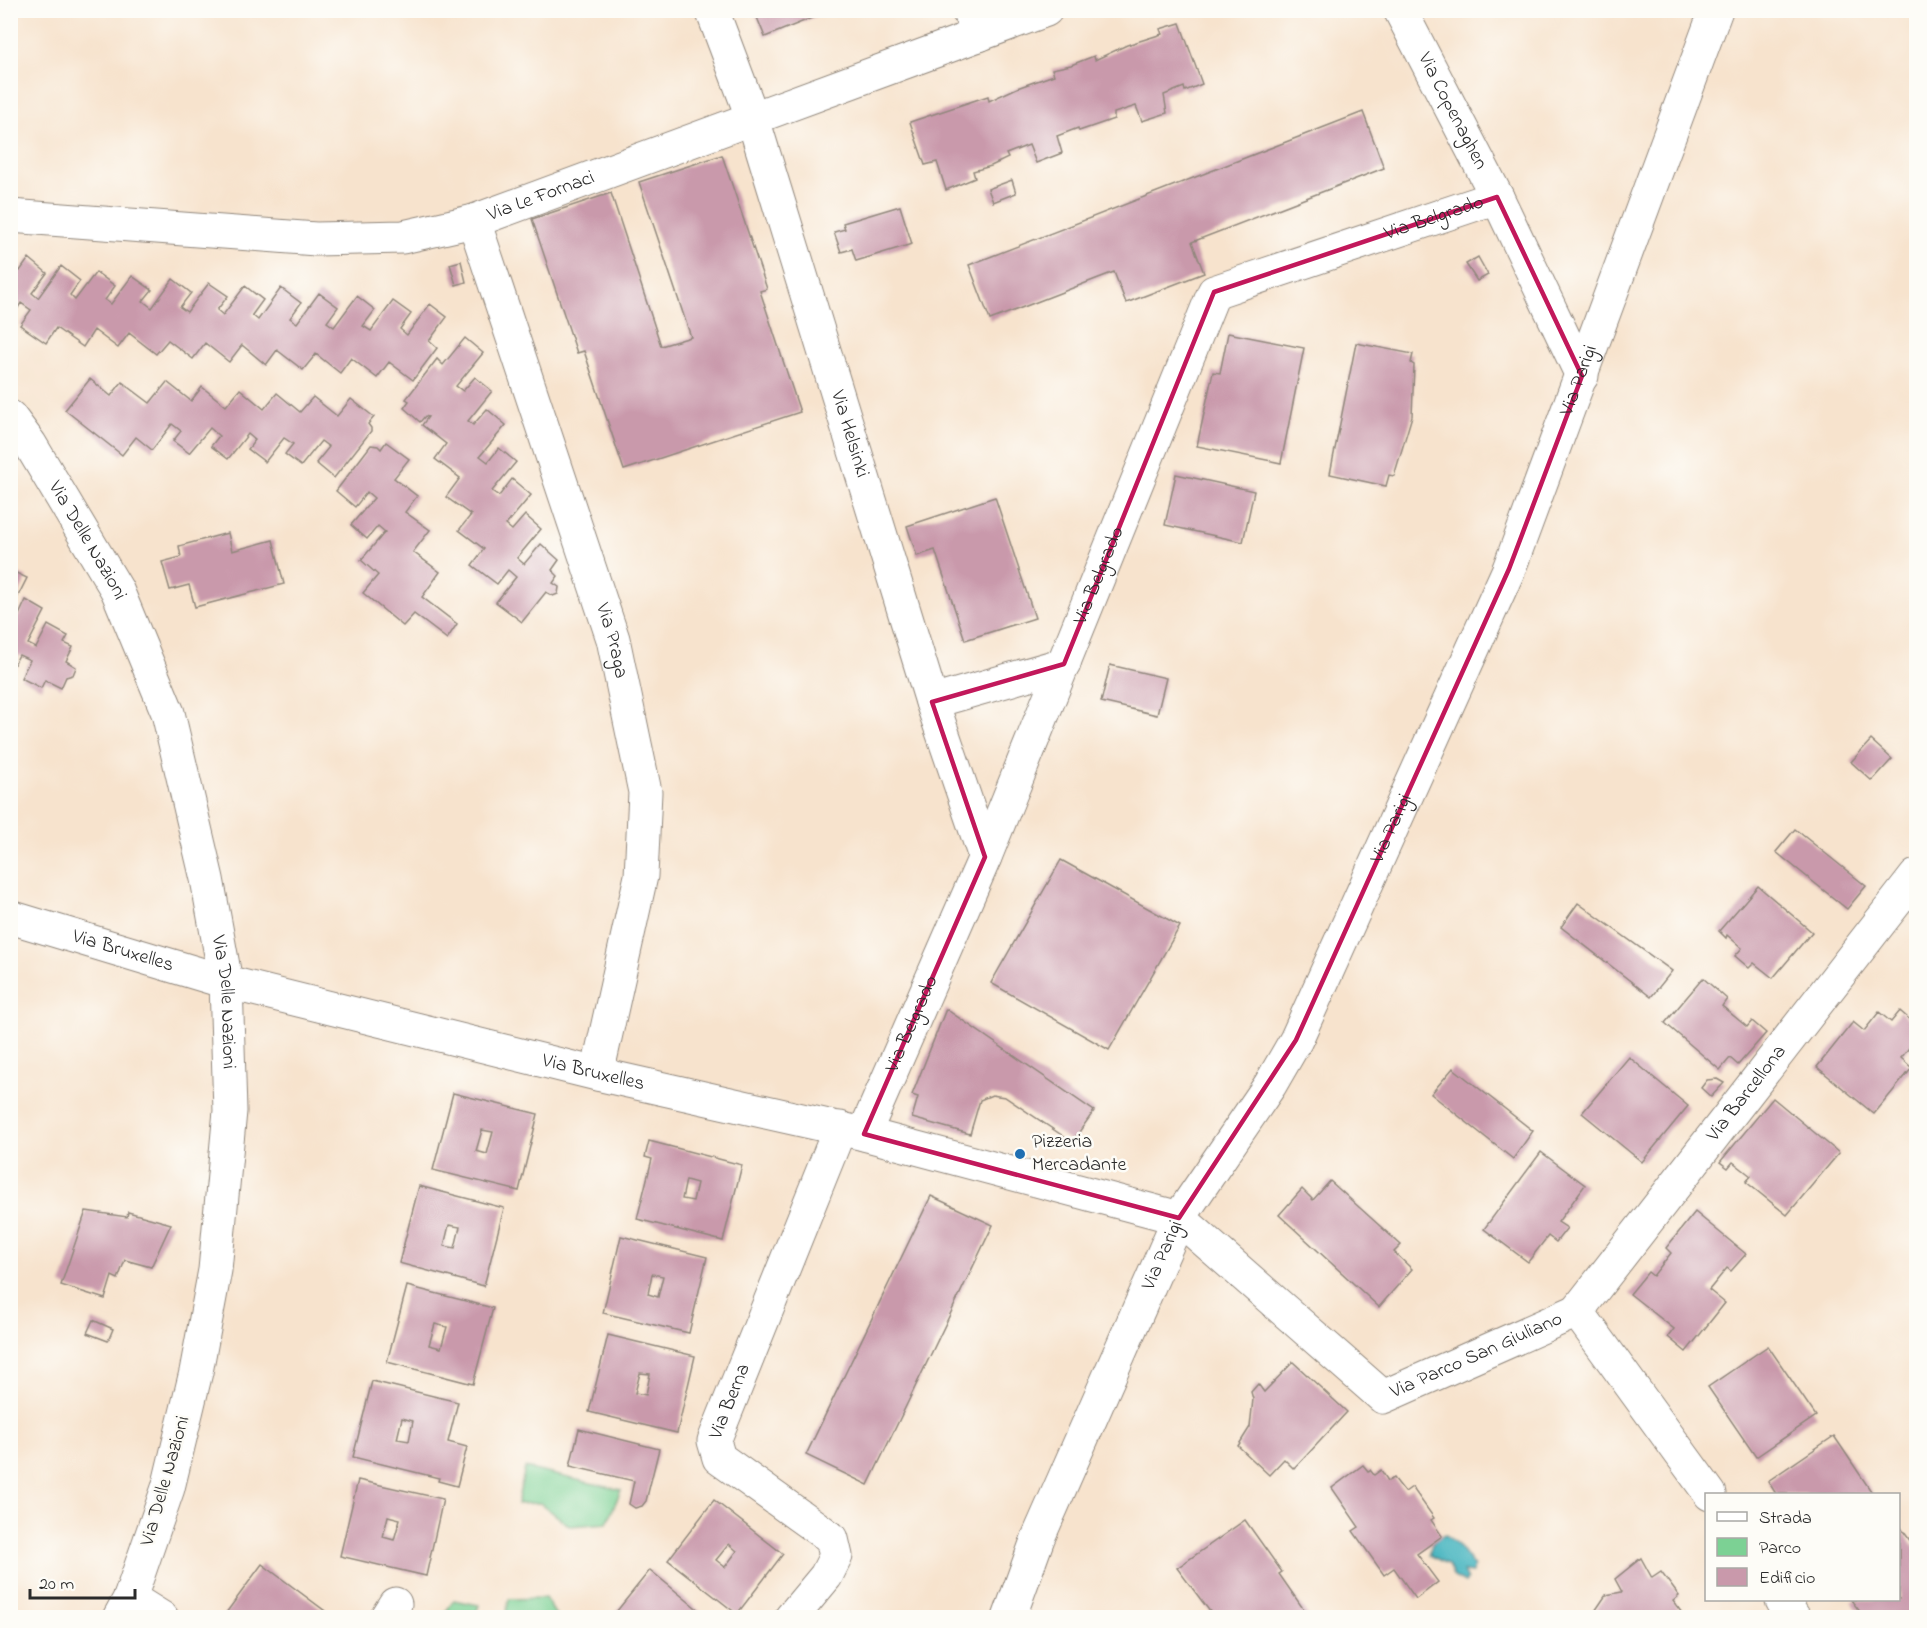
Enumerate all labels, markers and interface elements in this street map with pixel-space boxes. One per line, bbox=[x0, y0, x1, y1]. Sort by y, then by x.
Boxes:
street label: Via Copenaghen bbox=[1410, 47, 1495, 175]
street label: Via Le Fornaci bbox=[482, 163, 599, 230]
street label: Via Belgrado bbox=[1379, 188, 1488, 249]
street label: Via Parigi bbox=[1552, 341, 1605, 421]
street label: Via Helsinki bbox=[822, 386, 877, 481]
street label: Via Delle Nazioni bbox=[40, 475, 134, 604]
street label: Via Belgrado bbox=[1066, 522, 1132, 630]
street label: Via Praga bbox=[587, 598, 635, 681]
street label: Via Parigi bbox=[1363, 789, 1420, 869]
street label: Via Bruxelles bbox=[68, 922, 177, 980]
street label: Via Delle Nazioni bbox=[203, 932, 243, 1070]
street label: Via Belgrado bbox=[878, 971, 946, 1078]
street label: Via Barcellona bbox=[1699, 1039, 1794, 1149]
street label: Via Bruxelles bbox=[538, 1046, 648, 1099]
place label: Pizzeria Mercadante bbox=[1032, 1128, 1127, 1180]
marker: Pizzeria Mercadante bbox=[1013, 1147, 1027, 1161]
street label: Via Parigi bbox=[1134, 1216, 1191, 1296]
street label: Via Parco San Giuliano bbox=[1385, 1305, 1567, 1407]
street label: Via Berna bbox=[701, 1359, 758, 1444]
street label: Via Delle Nazioni bbox=[133, 1412, 198, 1550]
legend bbox=[1705, 1493, 1900, 1601]
text: Strada bbox=[1759, 1506, 1812, 1532]
text: Parco bbox=[1759, 1536, 1801, 1562]
scale bar bbox=[30, 1562, 135, 1600]
text: Edificio bbox=[1759, 1566, 1815, 1592]
text: 20 m bbox=[39, 1572, 74, 1598]

